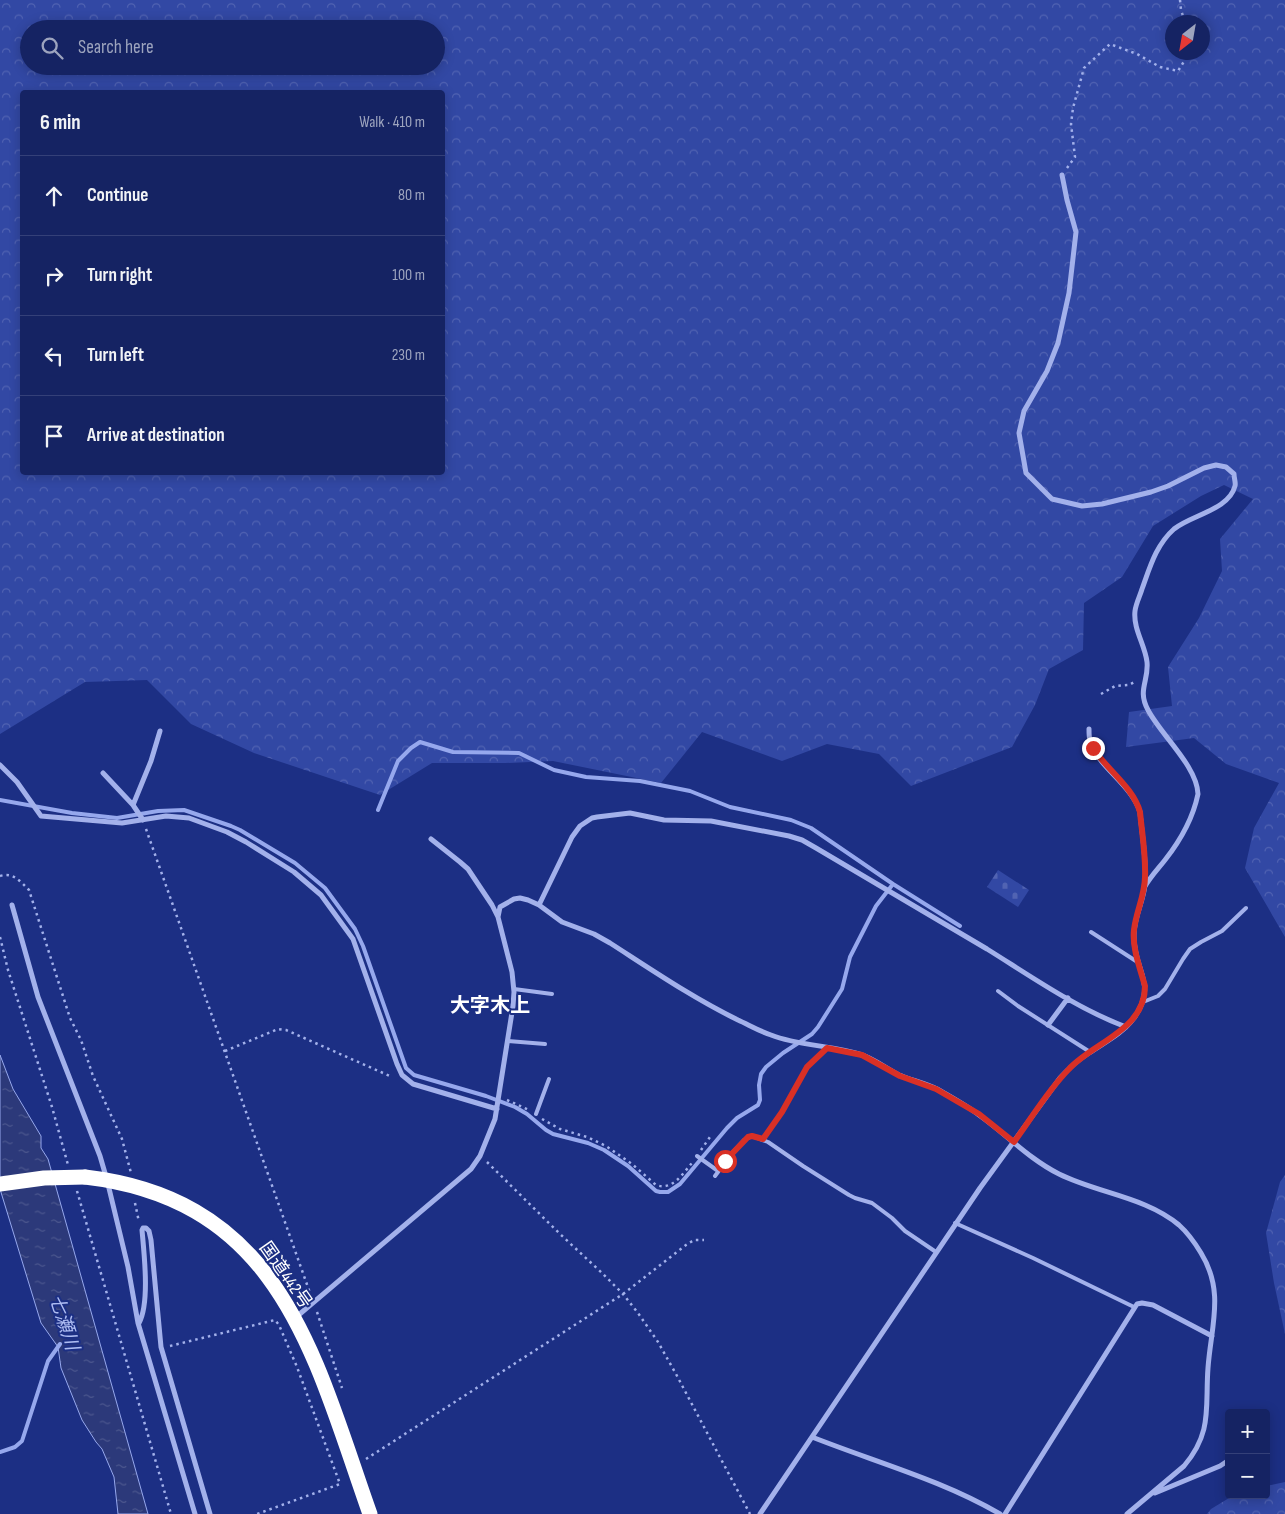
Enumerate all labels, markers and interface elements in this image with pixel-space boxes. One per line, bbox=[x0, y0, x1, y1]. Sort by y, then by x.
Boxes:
north arrow bbox=[1165, 15, 1210, 60]
search box bbox=[20, 20, 445, 75]
icon: search bbox=[38, 34, 66, 62]
text: Search here bbox=[78, 36, 154, 59]
text: 6 min bbox=[40, 110, 81, 135]
text: Walk · 410 m bbox=[359, 113, 425, 132]
icon: ahead bbox=[40, 182, 68, 210]
text: Continue bbox=[87, 184, 148, 207]
text: 80 m bbox=[398, 186, 425, 205]
icon: right bbox=[40, 262, 68, 290]
text: Turn right bbox=[87, 264, 152, 287]
text: 100 m bbox=[392, 266, 425, 285]
icon: left bbox=[40, 342, 68, 370]
text: Turn left bbox=[87, 344, 144, 367]
text: 230 m bbox=[392, 346, 425, 365]
icon: arrive bbox=[40, 422, 68, 450]
text: Arrive at destination bbox=[87, 424, 225, 447]
route end bbox=[1082, 737, 1105, 760]
district label: 大字木上 bbox=[450, 994, 530, 1018]
route start bbox=[714, 1150, 737, 1173]
street label: 国道442号 bbox=[255, 1238, 316, 1313]
water label: 七瀬川 bbox=[44, 1292, 84, 1355]
map controls bbox=[1225, 1409, 1270, 1499]
button: + bbox=[1225, 1409, 1270, 1454]
button: − bbox=[1225, 1454, 1270, 1499]

